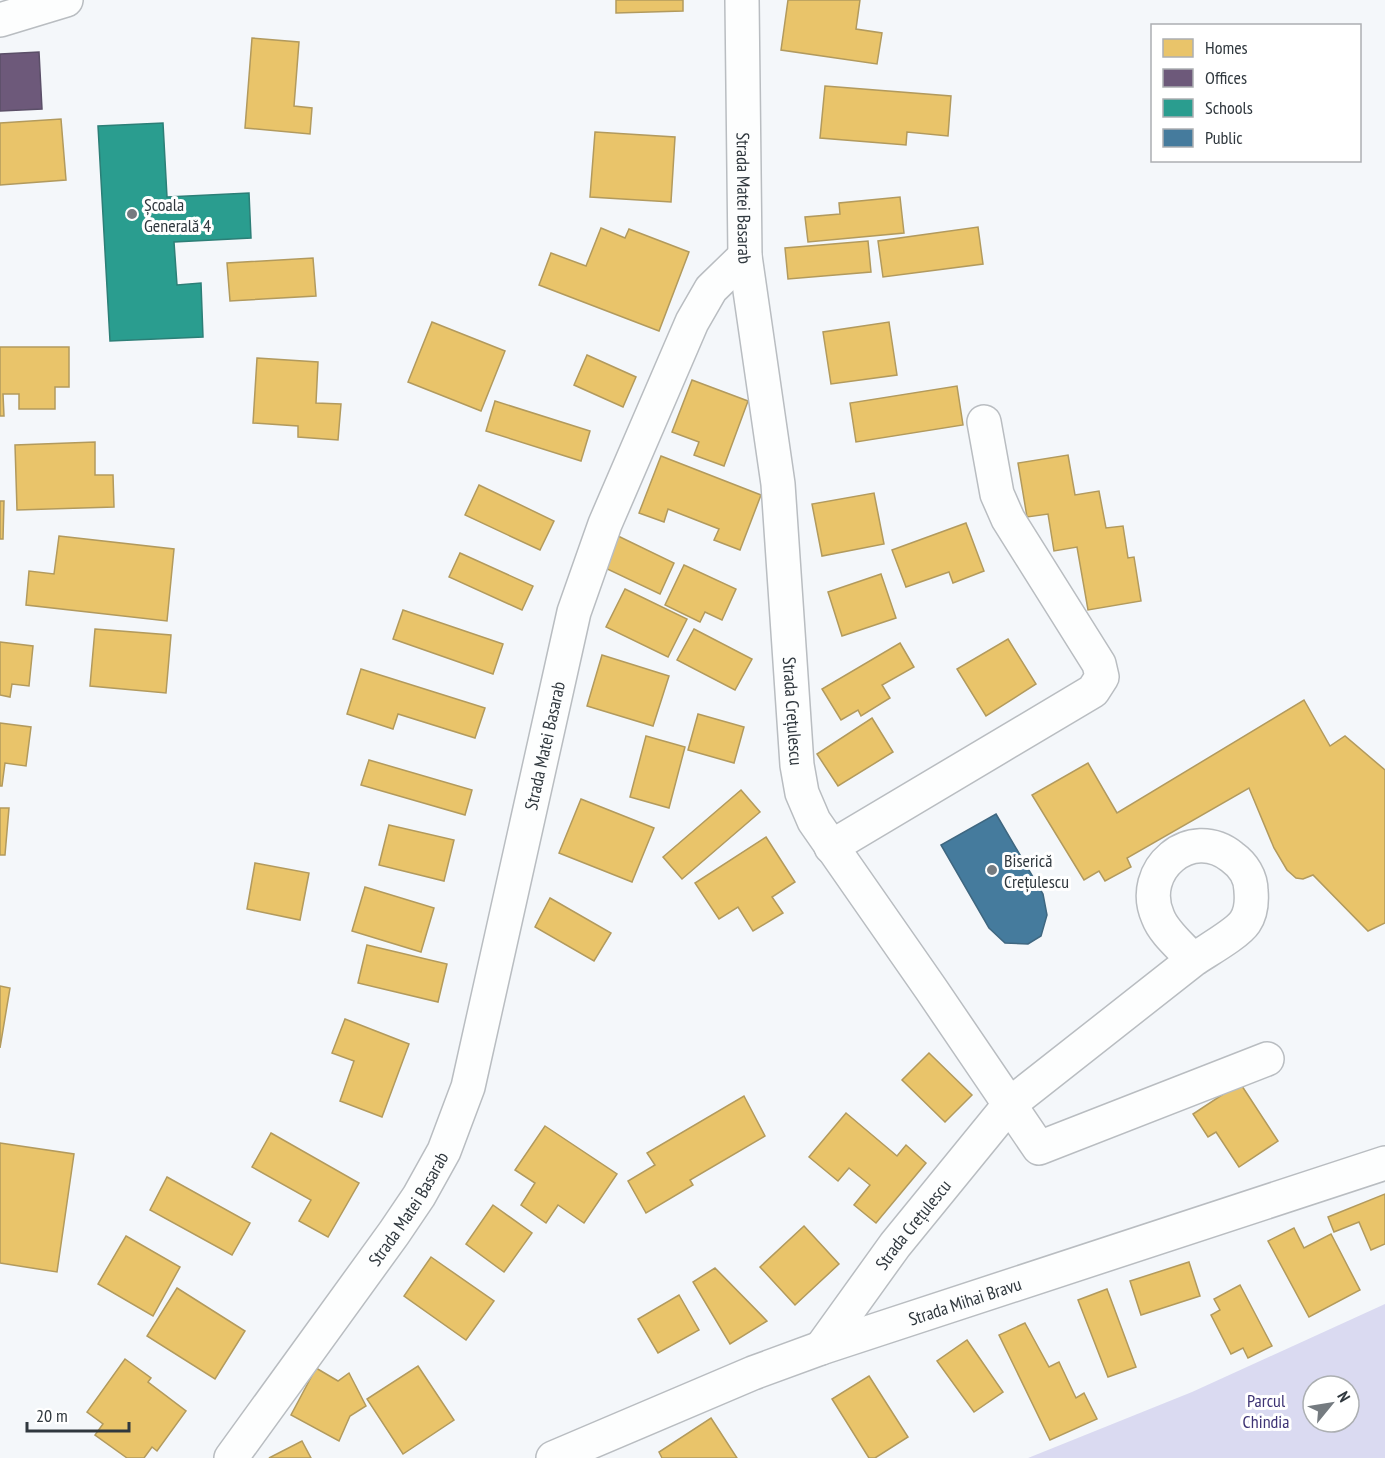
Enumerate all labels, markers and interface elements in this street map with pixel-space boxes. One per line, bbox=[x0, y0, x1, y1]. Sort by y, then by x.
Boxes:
legend bbox=[1151, 24, 1361, 162]
text: Homes bbox=[1205, 36, 1248, 59]
text: Offices bbox=[1205, 66, 1247, 89]
text: Schools bbox=[1205, 96, 1253, 119]
text: Public bbox=[1205, 126, 1243, 149]
street label: Strada Matei Basarab bbox=[732, 132, 757, 265]
place label: Școala Generală 4 bbox=[144, 193, 211, 237]
marker: Școala Generală 4 bbox=[125, 207, 139, 221]
street label: Strada Crețulescu bbox=[778, 656, 808, 766]
street label: Strada Matei Basarab bbox=[519, 679, 570, 812]
place label: Biserică Crețulescu bbox=[1004, 849, 1069, 893]
marker: Biserică Crețulescu bbox=[985, 863, 999, 877]
street label: Strada Matei Basarab bbox=[363, 1147, 453, 1270]
street label: Strada Crețulescu bbox=[870, 1175, 955, 1274]
street label: Strada Mihai Bravu bbox=[905, 1272, 1024, 1330]
north arrow bbox=[1301, 1374, 1361, 1434]
text: N bbox=[1333, 1388, 1355, 1405]
park label: Parcul Chindia bbox=[1243, 1389, 1289, 1433]
scale bar bbox=[27, 1395, 129, 1433]
text: 20 m bbox=[36, 1404, 68, 1427]

